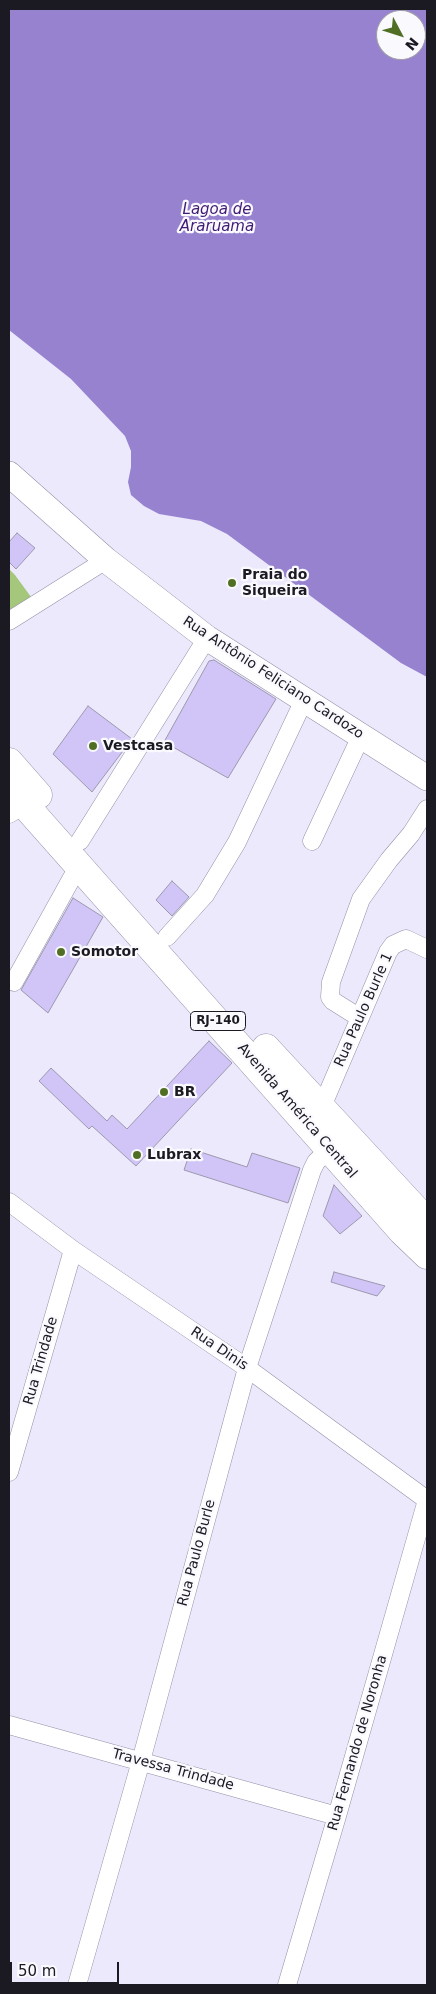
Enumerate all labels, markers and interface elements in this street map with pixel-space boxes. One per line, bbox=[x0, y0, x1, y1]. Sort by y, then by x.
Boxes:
north arrow bbox=[376, 10, 426, 60]
text: N bbox=[402, 34, 422, 54]
water label: Lagoa de Araruama bbox=[180, 201, 254, 236]
place label: Praia do Siqueira bbox=[242, 567, 308, 600]
marker: Praia do Siqueira bbox=[226, 577, 238, 589]
street label: Rua Antônio Feliciano Cardozo bbox=[179, 613, 367, 743]
place label: Vestcasa bbox=[103, 738, 173, 754]
marker: Vestcasa bbox=[87, 740, 99, 752]
place label: Somotor bbox=[71, 944, 138, 960]
marker: Somotor bbox=[55, 946, 67, 958]
street label: Rua Paulo Burle 1 bbox=[331, 950, 397, 1070]
road number: RJ-140 bbox=[190, 1011, 246, 1030]
street label: Avenida América Central bbox=[234, 1040, 360, 1182]
place label: BR bbox=[174, 1084, 195, 1100]
marker: BR bbox=[158, 1086, 170, 1098]
place label: Lubrax bbox=[147, 1147, 201, 1163]
marker: Lubrax bbox=[131, 1149, 143, 1161]
street label: Rua Trindade bbox=[20, 1315, 62, 1407]
street label: Rua Dinis bbox=[187, 1324, 251, 1374]
street label: Rua Paulo Burle bbox=[175, 1498, 219, 1608]
street label: Rua Fernando de Noronha bbox=[325, 1653, 391, 1833]
street label: Travessa Trindade bbox=[110, 1746, 236, 1794]
scale bar bbox=[12, 1952, 121, 1984]
text: 50 m bbox=[18, 1962, 56, 1980]

